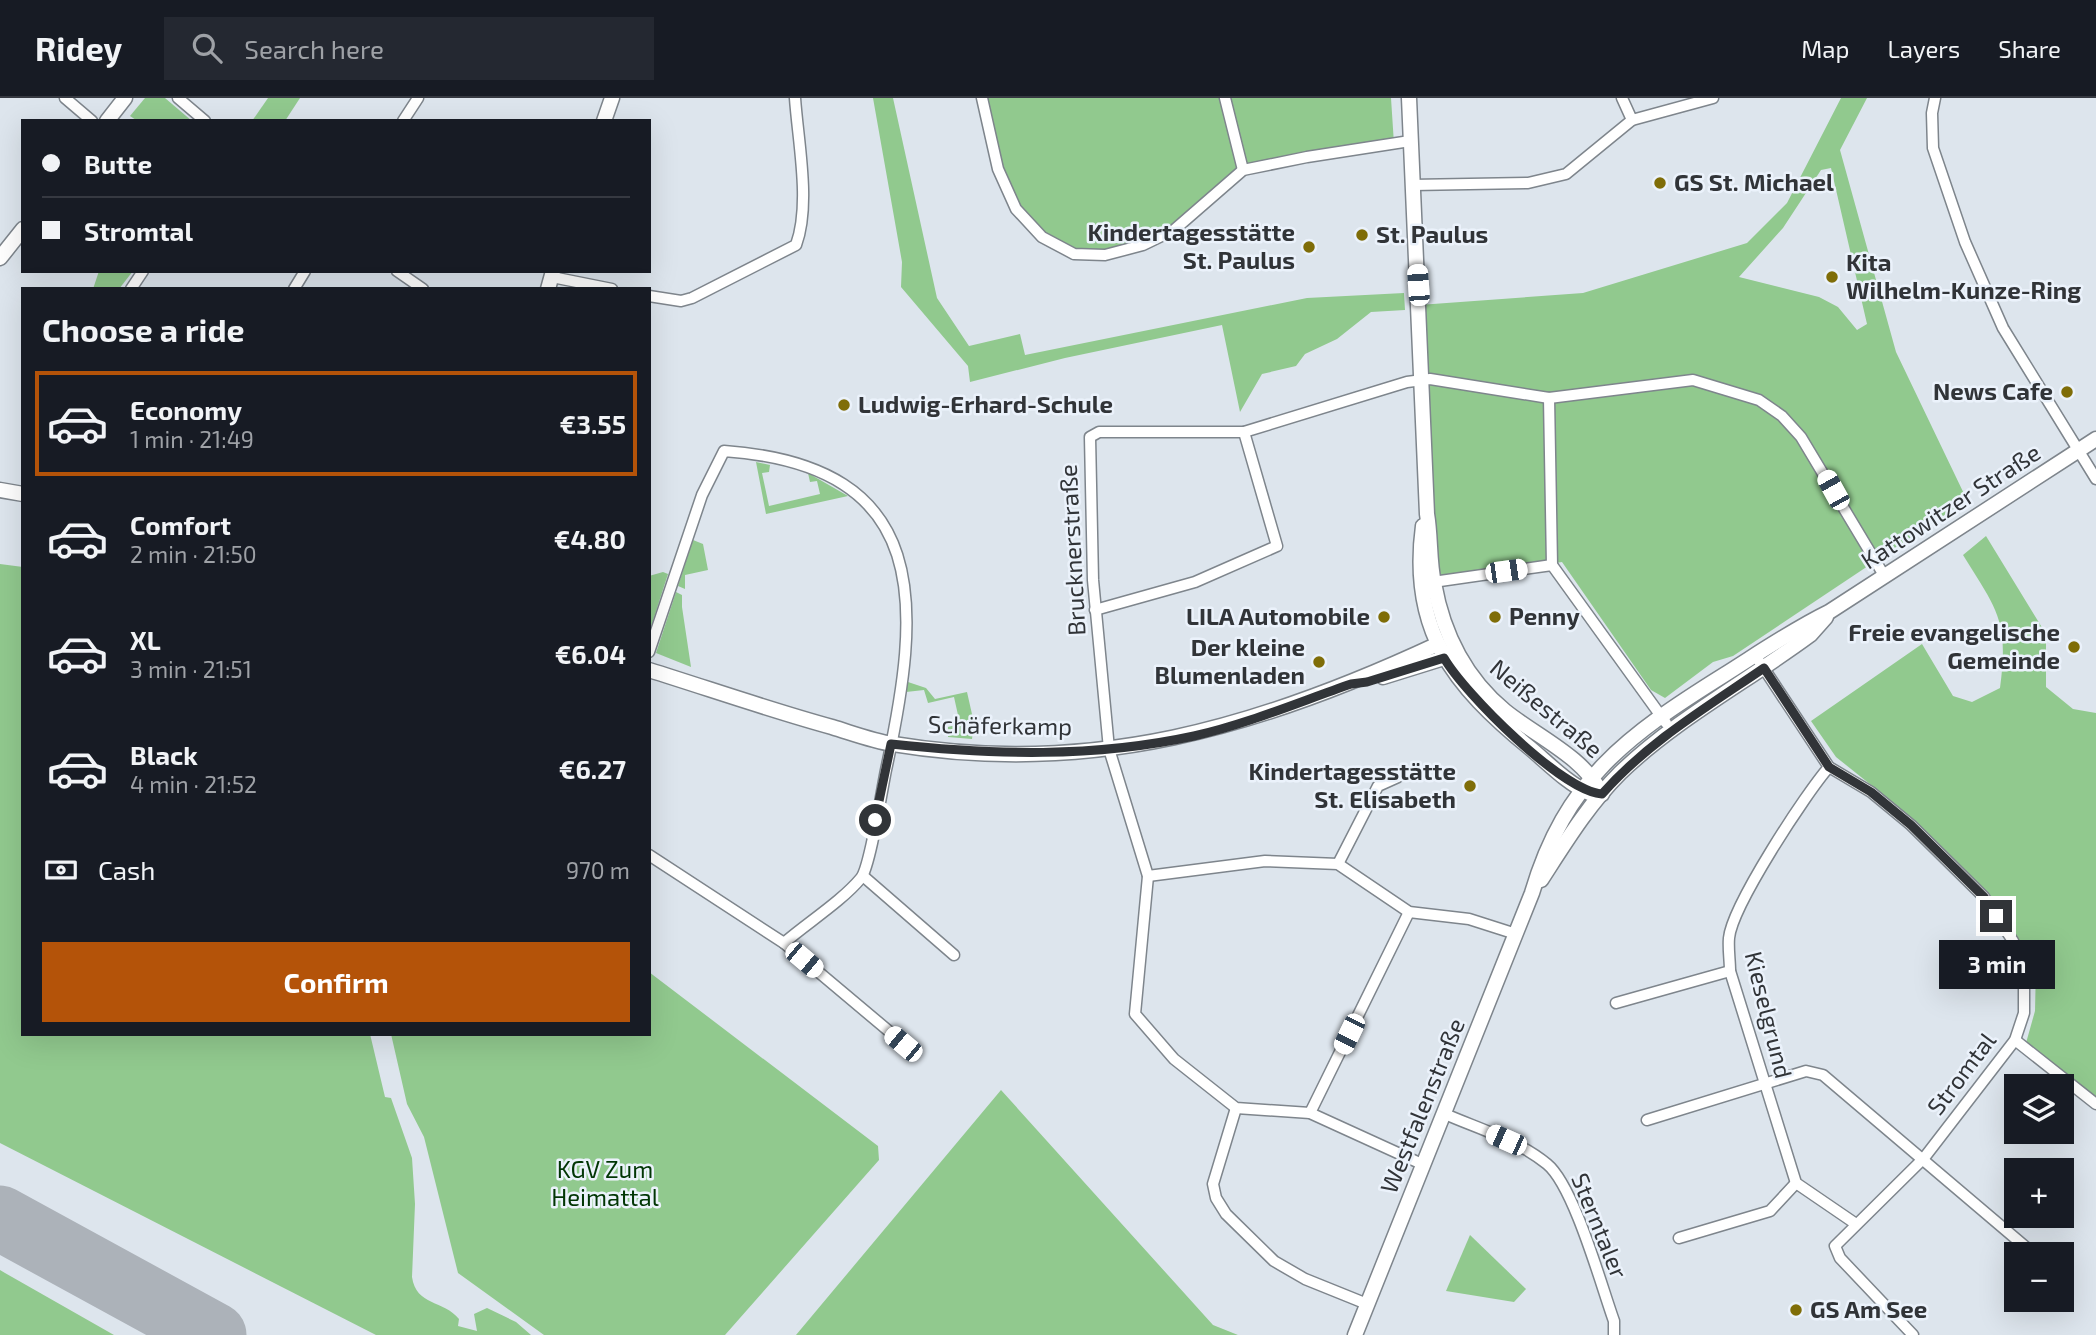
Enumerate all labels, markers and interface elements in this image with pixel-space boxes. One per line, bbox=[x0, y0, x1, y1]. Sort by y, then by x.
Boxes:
search box bbox=[164, 17, 654, 80]
text: Ridey bbox=[35, 28, 122, 68]
icon: search bbox=[188, 29, 226, 67]
text: Search here bbox=[244, 33, 384, 64]
text: Map bbox=[1801, 34, 1849, 63]
text: Layers bbox=[1887, 34, 1960, 63]
text: Share bbox=[1998, 34, 2061, 63]
text: Butte bbox=[84, 148, 152, 179]
place label: GS St. Michael bbox=[1674, 167, 1834, 196]
marker: GS St. Michael bbox=[1652, 175, 1668, 191]
text: Stromtal bbox=[84, 215, 193, 246]
place label: Kindertagesstätte St. Paulus bbox=[1088, 217, 1295, 274]
place label: St. Paulus bbox=[1376, 219, 1488, 248]
marker: St. Paulus bbox=[1354, 227, 1370, 243]
marker: Kindertagesstätte St. Paulus bbox=[1301, 239, 1317, 255]
place label: Kita Wilhelm-Kunze-Ring bbox=[1846, 247, 2081, 304]
car bbox=[1407, 263, 1430, 307]
marker: Kita Wilhelm-Kunze-Ring bbox=[1824, 269, 1840, 285]
text: Choose a ride bbox=[42, 310, 245, 348]
place label: News Cafe bbox=[1933, 376, 2053, 405]
marker: News Cafe bbox=[2059, 384, 2075, 400]
place label: Ludwig-Erhard-Schule bbox=[858, 389, 1113, 418]
icon: car bbox=[46, 392, 109, 455]
text: Economy bbox=[130, 394, 242, 425]
marker: Ludwig-Erhard-Schule bbox=[836, 397, 852, 413]
text: €3.55 bbox=[560, 408, 626, 439]
text: 1 min · 21:49 bbox=[130, 425, 254, 453]
street label: Kattowitzer Straße bbox=[1855, 437, 2045, 575]
street label: Brucknerstraße bbox=[1053, 464, 1090, 637]
car bbox=[1814, 467, 1853, 513]
icon: car bbox=[46, 507, 109, 570]
text: Comfort bbox=[130, 509, 231, 540]
text: €4.80 bbox=[554, 523, 626, 554]
text: 2 min · 21:50 bbox=[130, 540, 257, 568]
car bbox=[1484, 558, 1529, 584]
place label: LILA Automobile bbox=[1186, 601, 1370, 630]
place label: Penny bbox=[1509, 601, 1580, 630]
marker: LILA Automobile bbox=[1376, 609, 1392, 625]
marker: Penny bbox=[1487, 609, 1503, 625]
place label: Freie evangelische Gemeinde bbox=[1848, 617, 2060, 674]
icon: car bbox=[46, 622, 109, 685]
text: XL bbox=[130, 624, 161, 655]
place label: Der kleine Blumenladen bbox=[1155, 632, 1305, 689]
text: €6.04 bbox=[555, 638, 626, 669]
marker: Freie evangelische Gemeinde bbox=[2066, 639, 2082, 655]
street label: Neißestraße bbox=[1485, 652, 1609, 763]
marker: Der kleine Blumenladen bbox=[1311, 654, 1327, 670]
text: 3 min · 21:51 bbox=[130, 655, 252, 683]
street label: Schäferkamp bbox=[928, 709, 1072, 740]
icon: car bbox=[46, 737, 109, 800]
text: Black bbox=[130, 739, 198, 770]
text: €6.27 bbox=[559, 753, 626, 784]
place label: Kindertagesstätte St. Elisabeth bbox=[1249, 756, 1456, 813]
text: 4 min · 21:52 bbox=[130, 770, 257, 798]
marker: Kindertagesstätte St. Elisabeth bbox=[1462, 778, 1478, 794]
route start bbox=[859, 804, 891, 836]
icon: cash bbox=[42, 851, 80, 889]
text: Cash bbox=[98, 854, 155, 885]
text: 970 m bbox=[566, 856, 630, 884]
route end bbox=[1980, 900, 2012, 932]
car bbox=[782, 938, 827, 982]
callout: 3 min bbox=[1938, 940, 2054, 990]
button: Confirm bbox=[42, 942, 630, 1022]
street label: Kieselgrund bbox=[1740, 948, 1799, 1081]
text: 3 min bbox=[1968, 950, 2026, 978]
car bbox=[1331, 1011, 1368, 1057]
street label: Westfalenstraße bbox=[1373, 1014, 1470, 1197]
car bbox=[881, 1022, 926, 1066]
street label: Stromtal bbox=[1920, 1026, 2001, 1120]
map controls bbox=[2004, 1074, 2074, 1312]
button: layers bbox=[2004, 1074, 2074, 1144]
car bbox=[1483, 1122, 1530, 1158]
park label: KGV Zum Heimattal bbox=[551, 1154, 659, 1211]
button: + bbox=[2004, 1158, 2074, 1228]
street label: Sterntaler bbox=[1566, 1169, 1635, 1283]
button: − bbox=[2004, 1242, 2074, 1312]
place label: GS Am See bbox=[1810, 1294, 1927, 1323]
marker: GS Am See bbox=[1788, 1302, 1804, 1318]

